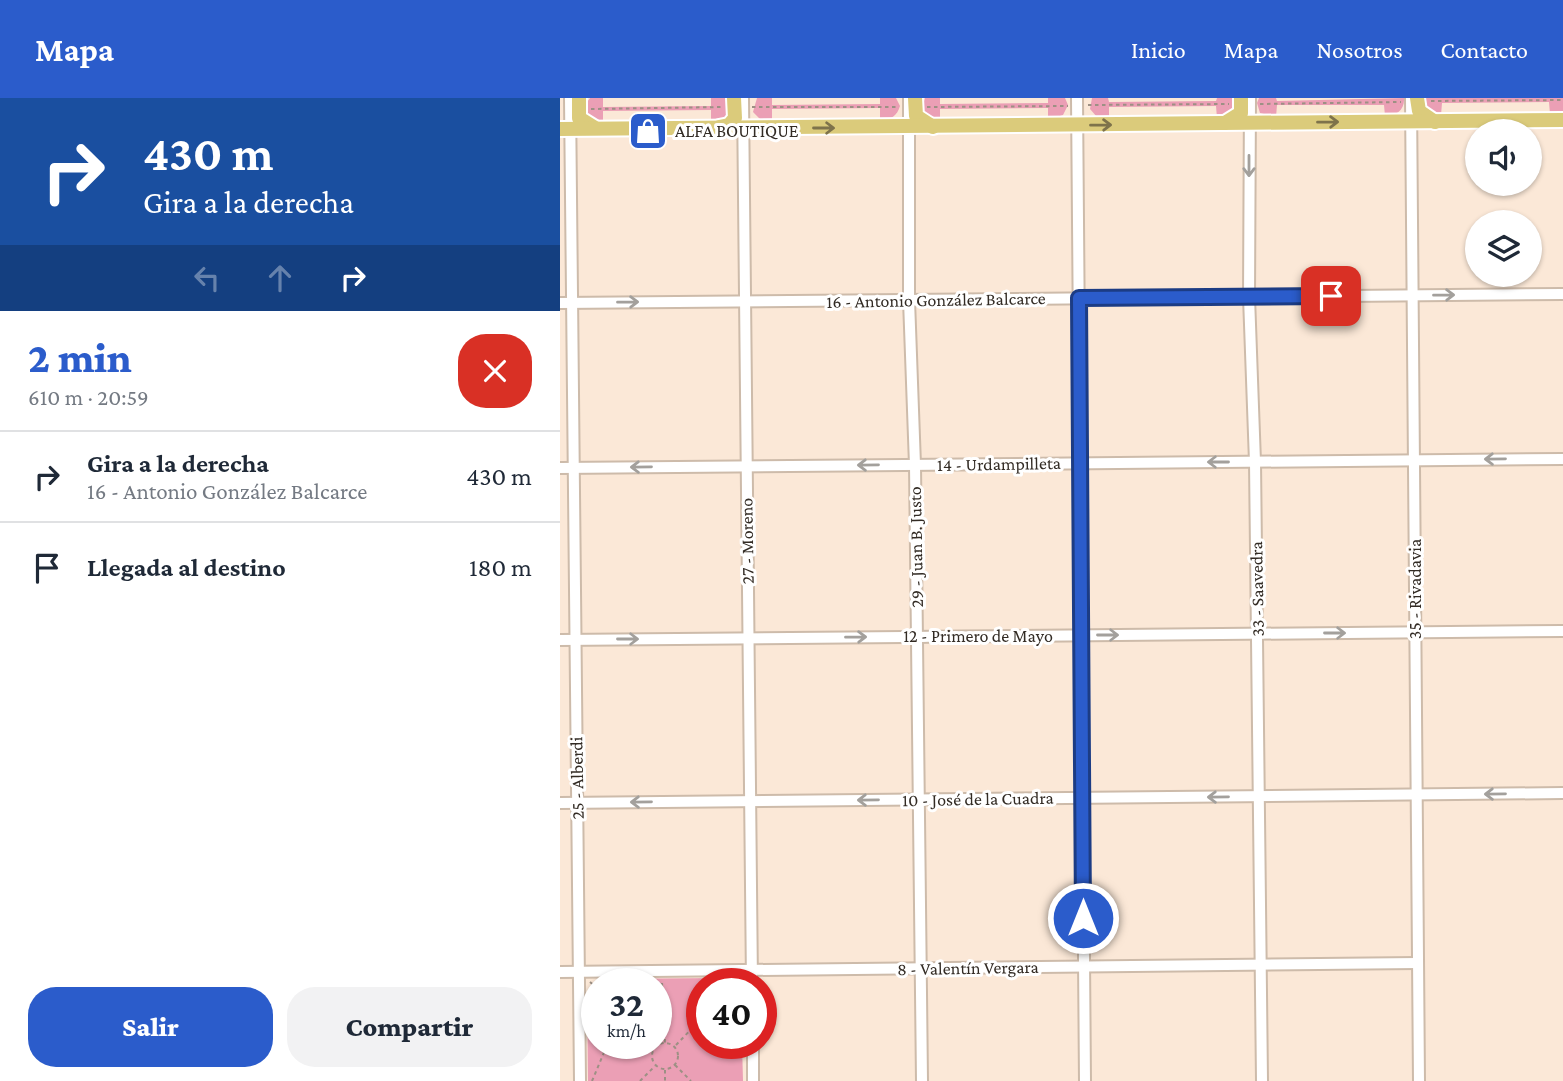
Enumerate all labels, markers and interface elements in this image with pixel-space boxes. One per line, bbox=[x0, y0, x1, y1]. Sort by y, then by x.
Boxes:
text: Mapa bbox=[35, 31, 114, 68]
text: Inicio bbox=[1131, 36, 1186, 63]
text: Mapa bbox=[1224, 36, 1278, 63]
text: Nosotros bbox=[1316, 36, 1403, 63]
text: Contacto bbox=[1441, 36, 1528, 63]
shop icon: ALFA BOUTIQUE bbox=[627, 110, 669, 152]
one-way arrow bbox=[1316, 115, 1339, 129]
one-way arrow bbox=[1089, 118, 1112, 132]
map controls bbox=[1465, 119, 1542, 287]
button: sound bbox=[1465, 119, 1542, 196]
place label: ALFA BOUTIQUE bbox=[675, 121, 799, 141]
one-way arrow bbox=[812, 121, 835, 134]
icon: right bbox=[28, 126, 119, 217]
text: 430 m bbox=[143, 126, 274, 181]
one-way arrow bbox=[1242, 154, 1256, 177]
text: Gira a la derecha bbox=[143, 184, 354, 220]
button: layers bbox=[1465, 210, 1542, 287]
icon: left bbox=[188, 259, 226, 297]
icon: ahead bbox=[261, 259, 299, 297]
icon: right bbox=[334, 259, 372, 297]
pin bbox=[1301, 266, 1361, 326]
icon: arrive bbox=[1312, 277, 1350, 315]
street label: 16 - Antonio González Balcarce bbox=[826, 288, 1046, 312]
one-way arrow bbox=[1432, 288, 1455, 302]
one-way arrow bbox=[616, 296, 639, 309]
text: 2 min bbox=[28, 334, 132, 381]
button: close bbox=[458, 334, 532, 408]
text: 610 m · 20:59 bbox=[28, 384, 149, 410]
text: Gira a la derecha bbox=[87, 449, 269, 478]
one-way arrow bbox=[1484, 452, 1507, 466]
street label: 14 - Urdampilleta bbox=[937, 453, 1061, 475]
one-way arrow bbox=[1207, 455, 1230, 469]
icon: right bbox=[28, 458, 66, 496]
one-way arrow bbox=[857, 458, 880, 472]
one-way arrow bbox=[630, 460, 653, 474]
text: 430 m bbox=[466, 462, 532, 491]
text: 16 - Antonio González Balcarce bbox=[87, 478, 367, 504]
street label: 29 - Juan B. Justo bbox=[905, 486, 927, 608]
street label: 27 - Moreno bbox=[736, 498, 758, 584]
street label: 35 - Rivadavia bbox=[1405, 539, 1425, 639]
street label: 33 - Saavedra bbox=[1246, 541, 1268, 637]
icon: arrive bbox=[28, 549, 66, 587]
text: Llegada al destino bbox=[87, 553, 286, 582]
text: 180 m bbox=[469, 553, 532, 582]
street label: 12 - Primero de Mayo bbox=[903, 626, 1053, 646]
one-way arrow bbox=[1323, 626, 1346, 640]
one-way arrow bbox=[1096, 628, 1119, 642]
one-way arrow bbox=[844, 630, 867, 644]
one-way arrow bbox=[616, 632, 639, 646]
street label: 25 - Alberdi bbox=[566, 736, 588, 820]
one-way arrow bbox=[1484, 787, 1507, 801]
street label: 10 - José de la Cuadra bbox=[902, 788, 1054, 810]
one-way arrow bbox=[1207, 790, 1230, 803]
one-way arrow bbox=[857, 793, 880, 807]
one-way arrow bbox=[630, 795, 653, 809]
position arrow bbox=[1046, 881, 1120, 955]
street label: 8 - Valentín Vergara bbox=[897, 957, 1039, 979]
speed limit sign: 40 bbox=[686, 968, 777, 1059]
text: 32 bbox=[609, 985, 644, 1024]
button: Salir bbox=[28, 987, 273, 1067]
button: Compartir bbox=[287, 987, 532, 1067]
text: km/h bbox=[607, 1021, 646, 1041]

